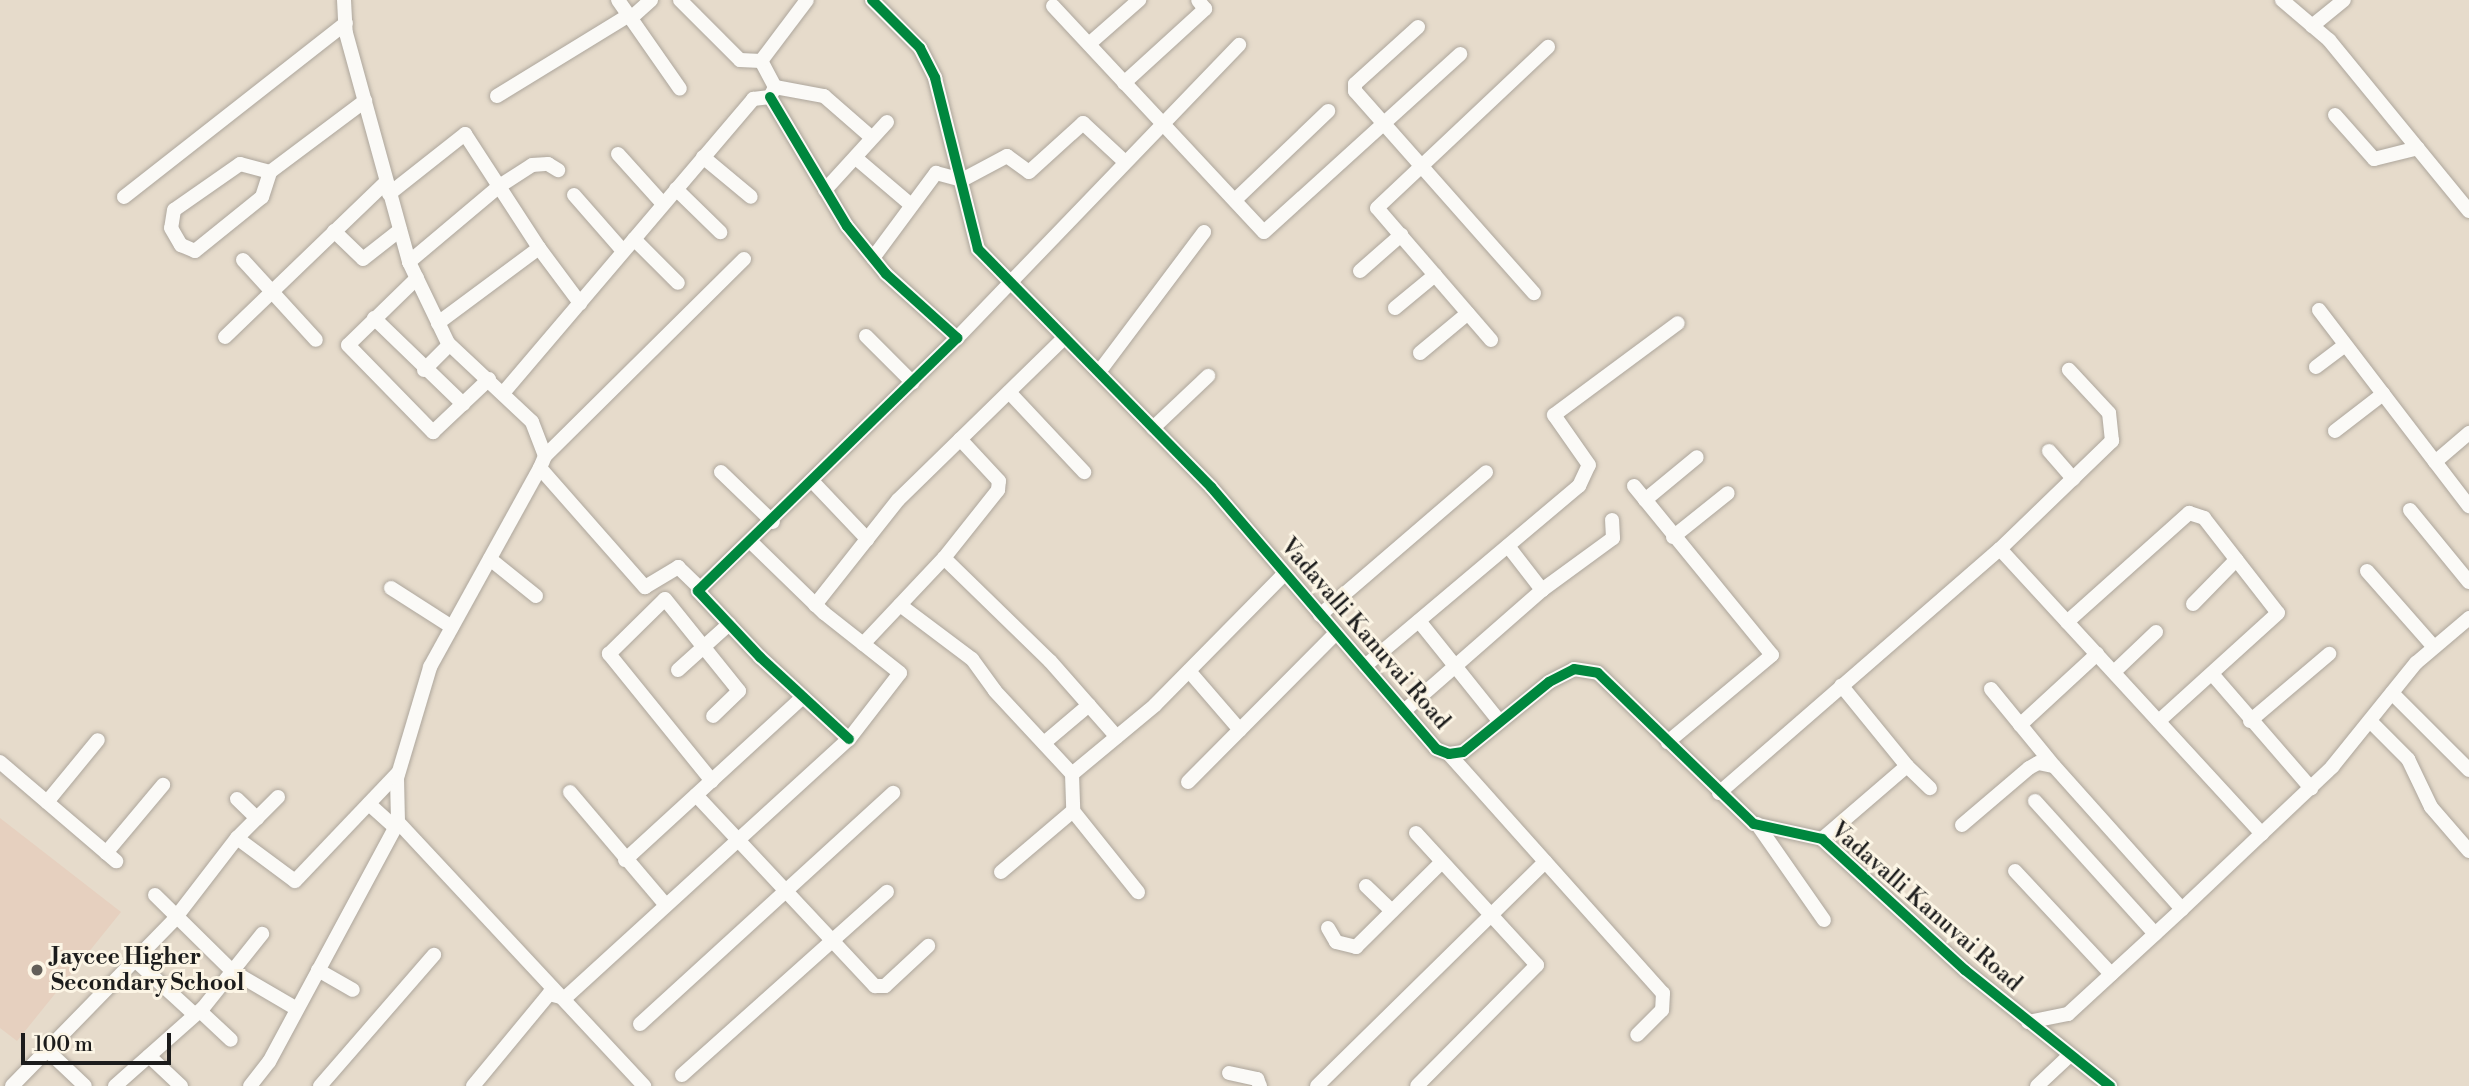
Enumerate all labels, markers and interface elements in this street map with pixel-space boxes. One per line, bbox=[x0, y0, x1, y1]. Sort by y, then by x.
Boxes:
street label: Vadavalli Kanuvai Road bbox=[1274, 533, 1456, 735]
street label: Vadavalli Kanuvai Road bbox=[1825, 816, 2027, 998]
place label: Jaycee Higher Secondary School bbox=[51, 943, 244, 997]
marker: Jaycee Higher Secondary School bbox=[29, 962, 45, 978]
scale bar bbox=[24, 1020, 175, 1064]
text: 100 m bbox=[34, 1032, 93, 1058]

